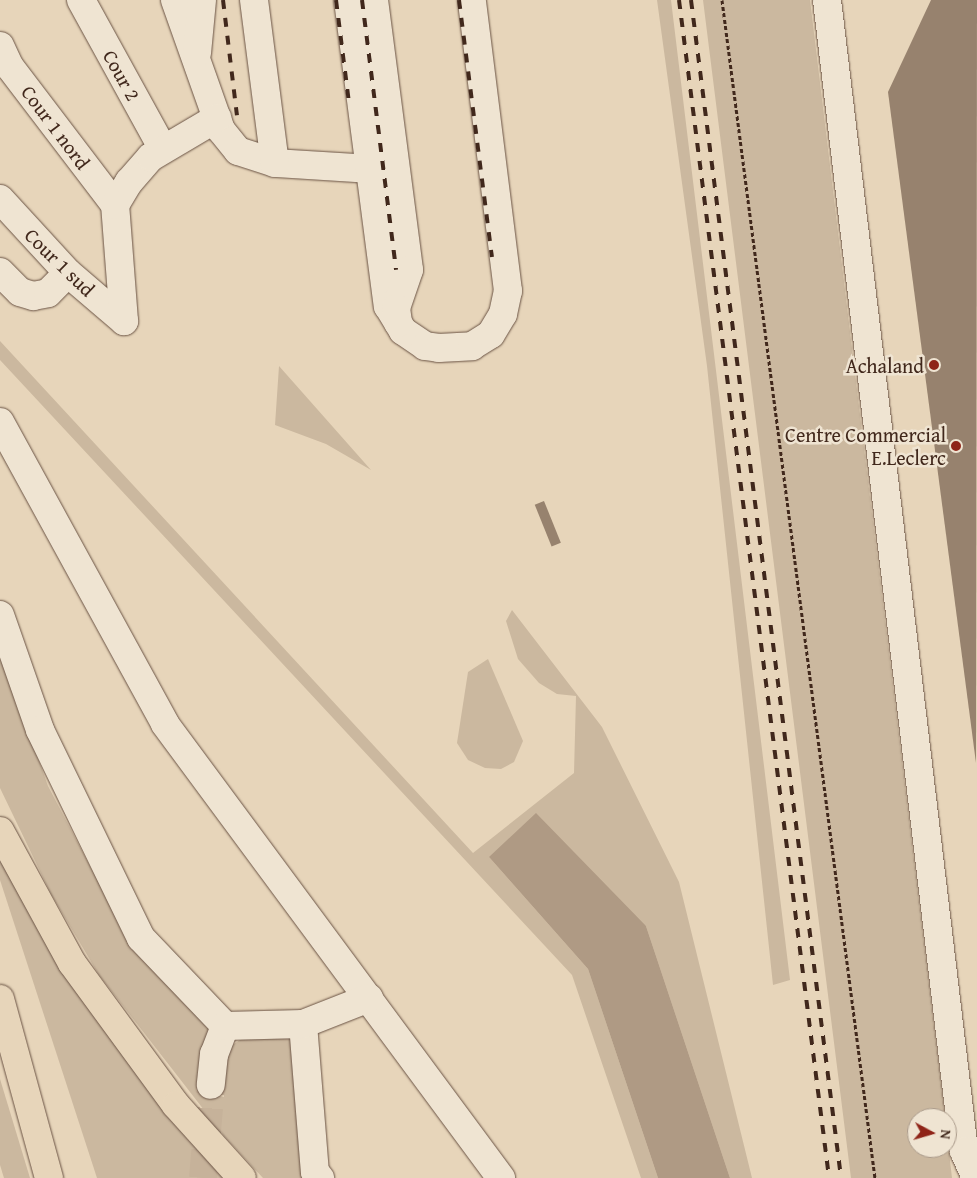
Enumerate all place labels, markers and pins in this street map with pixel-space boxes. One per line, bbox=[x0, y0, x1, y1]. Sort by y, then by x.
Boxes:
place label: Achaland bbox=[846, 353, 924, 377]
marker: Achaland bbox=[928, 359, 940, 371]
place label: Centre Commercial E.Leclerc bbox=[785, 422, 946, 469]
marker: Centre Commercial E.Leclerc bbox=[950, 440, 962, 452]

